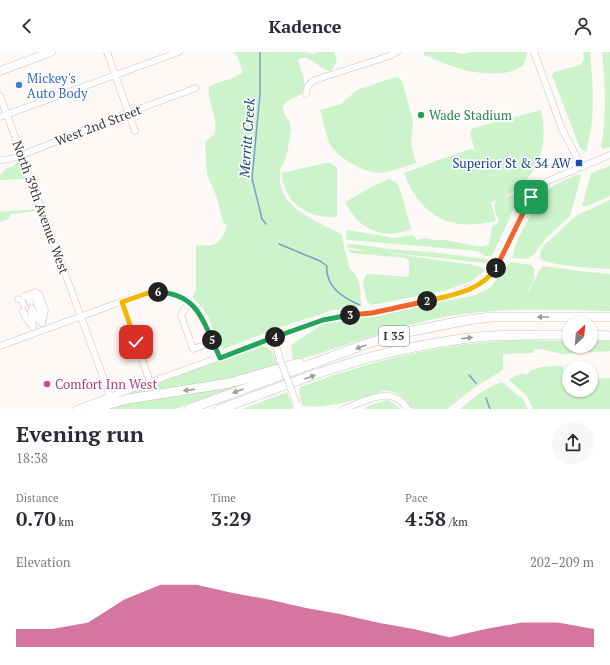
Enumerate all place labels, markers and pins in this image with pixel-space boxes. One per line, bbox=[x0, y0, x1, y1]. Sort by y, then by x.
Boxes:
place label: Mickey's Auto Body bbox=[27, 69, 88, 102]
marker: Mickey's Auto Body bbox=[14, 80, 24, 90]
place label: Wade Stadium bbox=[429, 106, 512, 124]
marker: Wade Stadium bbox=[416, 110, 426, 120]
place label: Superior St & 34 AW bbox=[452, 154, 572, 172]
marker: Superior St & 34 AW bbox=[574, 158, 584, 168]
pin bbox=[514, 180, 548, 214]
pin: 1 bbox=[486, 258, 506, 278]
pin: 6 bbox=[148, 282, 168, 302]
pin: 2 bbox=[417, 291, 437, 311]
pin: 3 bbox=[340, 305, 360, 325]
pin bbox=[119, 325, 153, 359]
pin: 4 bbox=[265, 327, 285, 347]
pin: 5 bbox=[202, 330, 222, 350]
place label: Comfort Inn West bbox=[55, 375, 157, 393]
marker: Comfort Inn West bbox=[42, 379, 52, 389]

